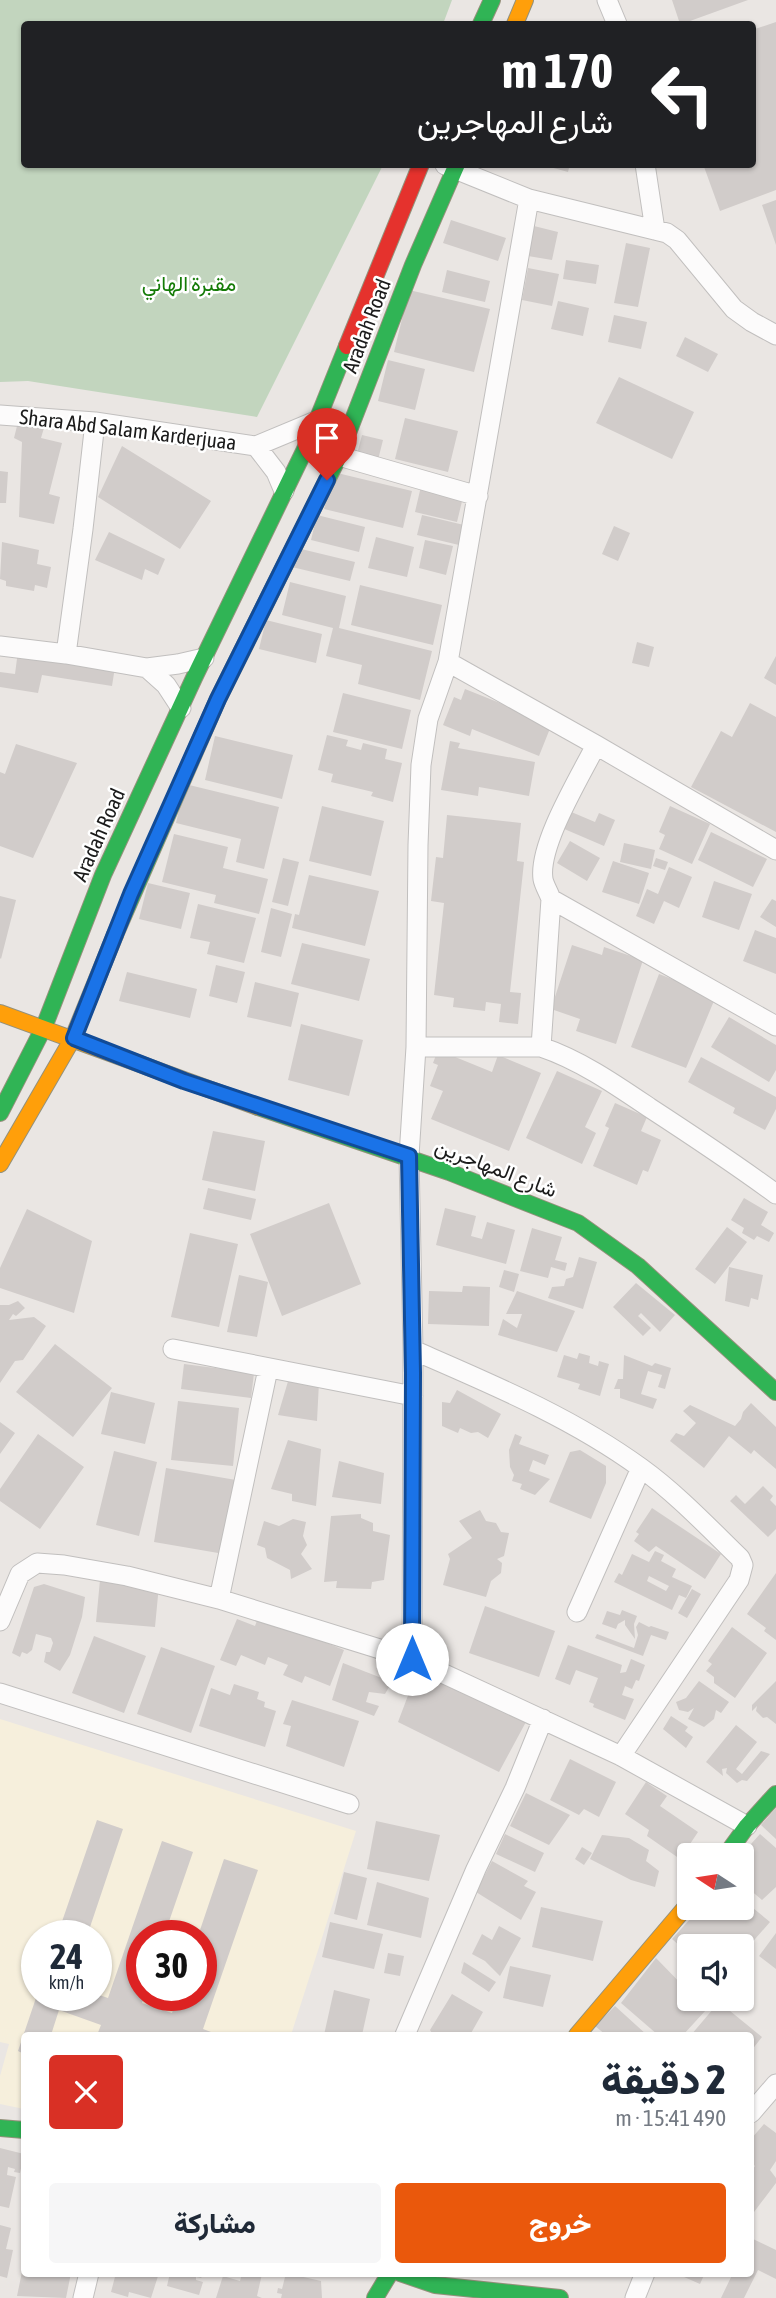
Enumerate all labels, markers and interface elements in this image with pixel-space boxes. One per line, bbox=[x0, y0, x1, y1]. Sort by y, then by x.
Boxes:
text: 170 m bbox=[502, 42, 613, 98]
icon: left bbox=[637, 49, 728, 140]
text: شارع المهاجرين bbox=[417, 103, 613, 140]
park label: مقبرة الهاني bbox=[142, 271, 236, 301]
street label: Aradah Road bbox=[337, 275, 395, 376]
street label: Shara Abd Salam Karderjuaa bbox=[18, 404, 238, 454]
pin bbox=[297, 408, 357, 480]
icon: arrive bbox=[308, 419, 346, 457]
street label: Aradah Road bbox=[67, 785, 129, 885]
street label: شارع المهاجرين bbox=[431, 1133, 561, 1204]
position arrow bbox=[375, 1622, 449, 1696]
north arrow bbox=[677, 1843, 754, 1920]
map controls bbox=[677, 1843, 754, 2011]
speed limit sign: 30 bbox=[126, 1920, 217, 2011]
button: sound bbox=[677, 1934, 754, 2011]
text: 24 bbox=[50, 1936, 83, 1976]
text: km/h bbox=[49, 1972, 84, 1993]
button: close bbox=[49, 2055, 123, 2129]
text: 2 دقيقة bbox=[601, 2055, 726, 2103]
text: 490 m · 15:41 bbox=[615, 2105, 726, 2131]
button: مشاركة bbox=[49, 2183, 381, 2263]
button: خروج bbox=[395, 2183, 726, 2263]

